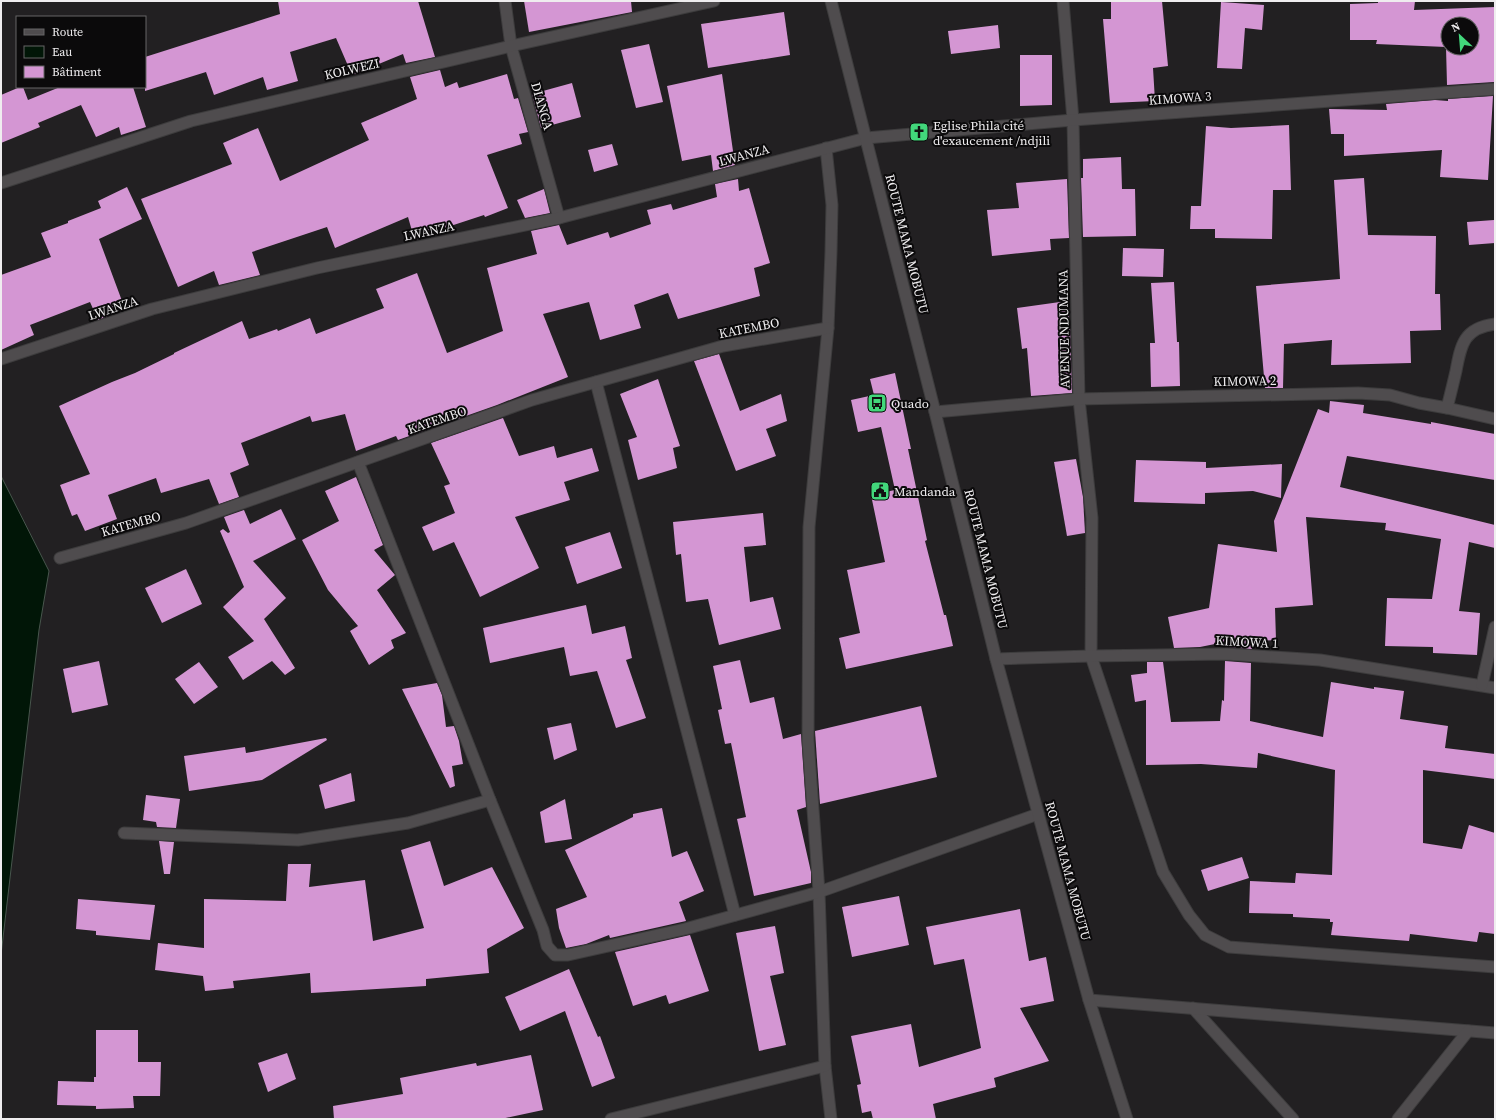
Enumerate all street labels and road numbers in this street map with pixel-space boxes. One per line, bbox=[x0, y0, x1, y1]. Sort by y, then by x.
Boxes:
street label: KOLWEZI bbox=[323, 54, 381, 84]
street label: DIANGA bbox=[527, 80, 557, 132]
street label: KIMOWA 3 bbox=[1148, 87, 1212, 109]
street label: LWANZA bbox=[717, 140, 771, 170]
street label: ROUTE MAMA MOBUTU bbox=[881, 172, 933, 316]
street label: LWANZA bbox=[402, 217, 456, 245]
street label: AVENUE NDUMANA bbox=[1054, 269, 1074, 389]
street label: LWANZA bbox=[86, 292, 140, 324]
street label: KATEMBO bbox=[717, 314, 781, 342]
street label: KIMOWA 2 bbox=[1213, 372, 1277, 390]
street label: KATEMBO bbox=[405, 402, 469, 438]
street label: ROUTE MAMA MOBUTU bbox=[960, 487, 1012, 631]
street label: KATEMBO bbox=[99, 507, 163, 541]
street label: KIMOWA 1 bbox=[1215, 632, 1279, 652]
street label: ROUTE MAMA MOBUTU bbox=[1041, 800, 1095, 943]

